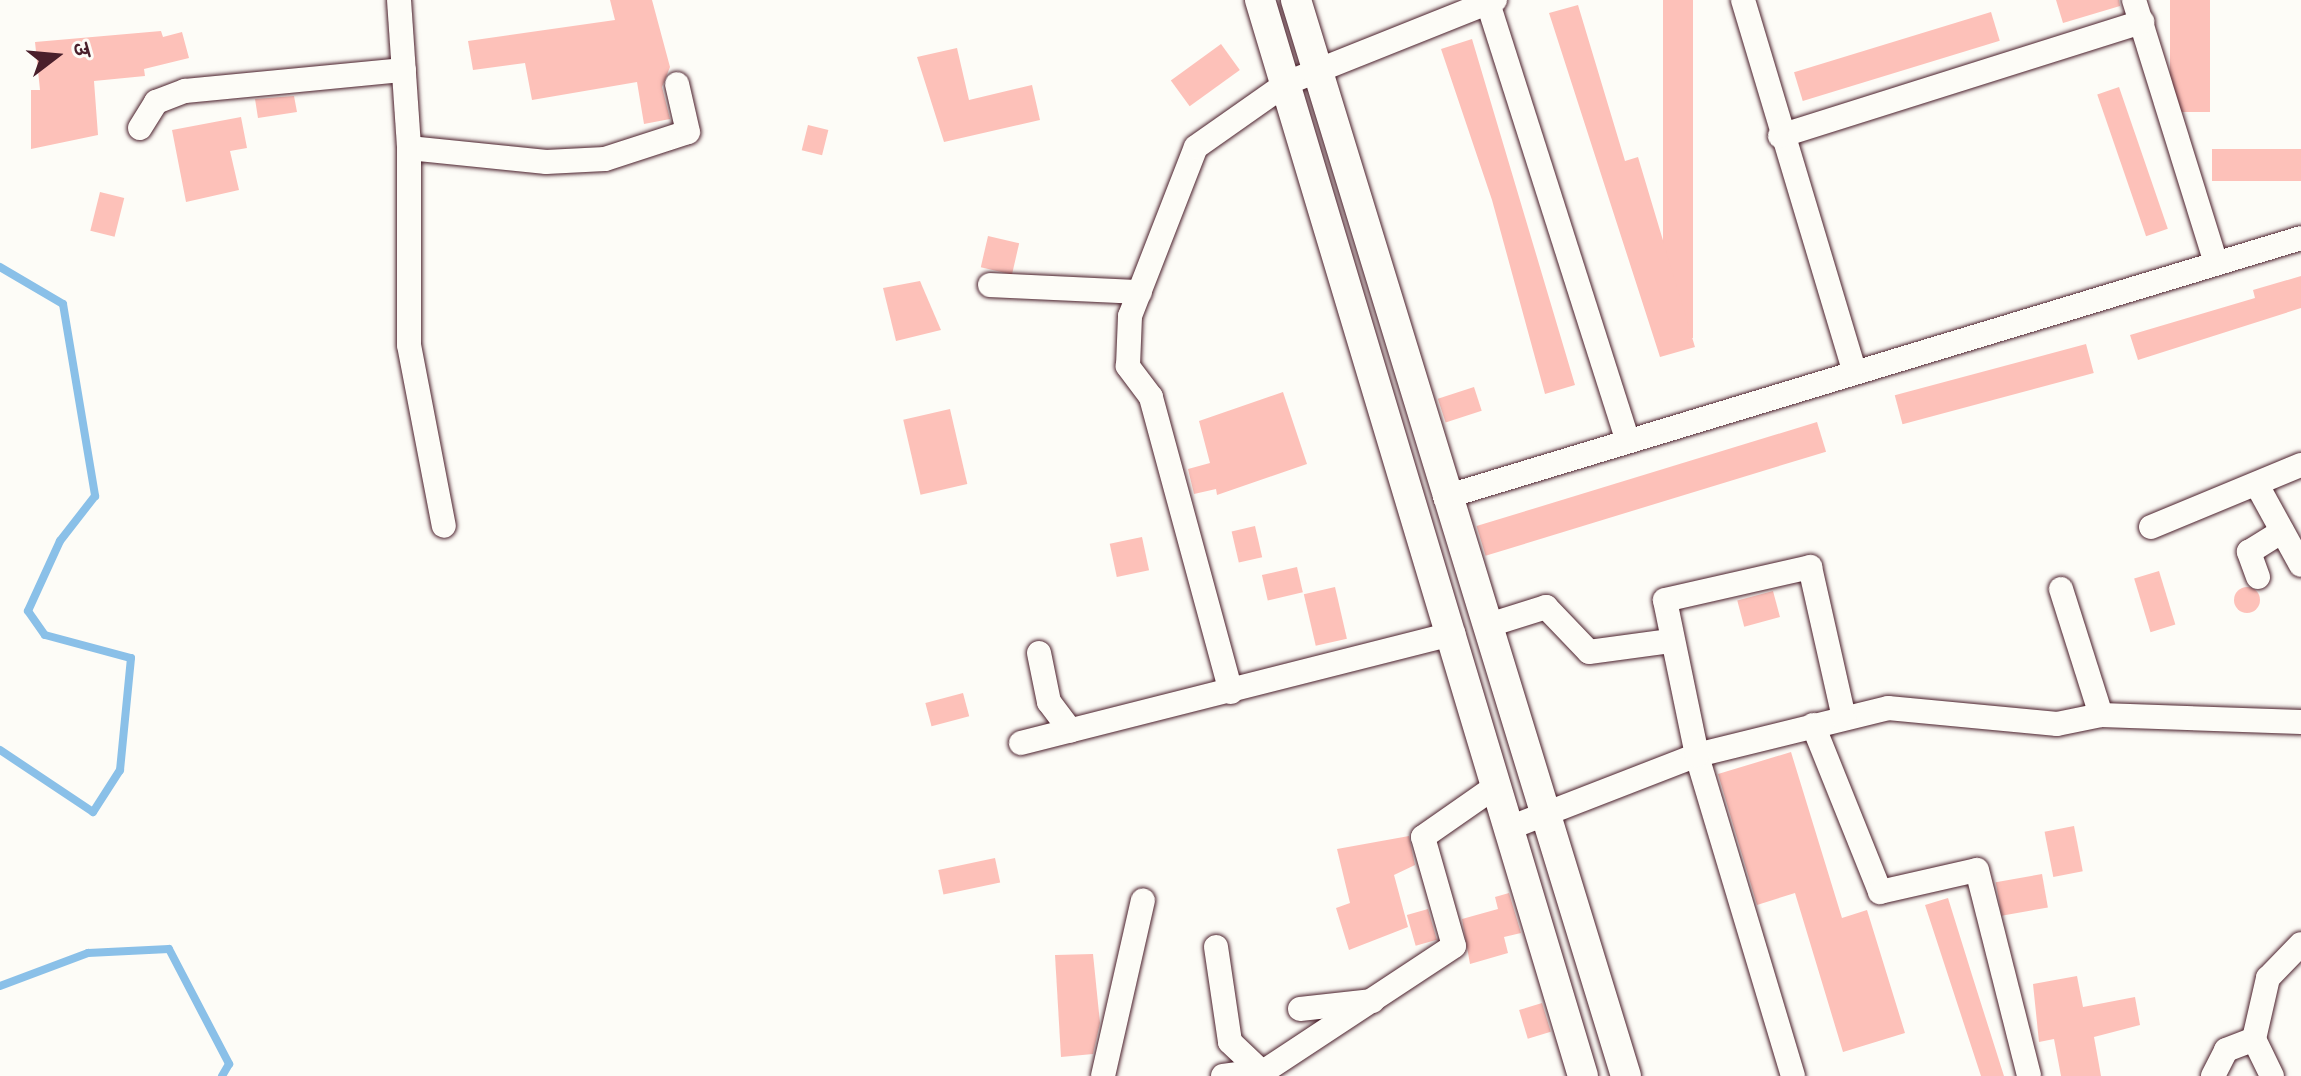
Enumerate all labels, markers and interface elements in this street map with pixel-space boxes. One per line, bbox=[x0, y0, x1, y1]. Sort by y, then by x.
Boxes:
north arrow bbox=[16, 16, 96, 96]
text: उ bbox=[61, 38, 98, 61]

